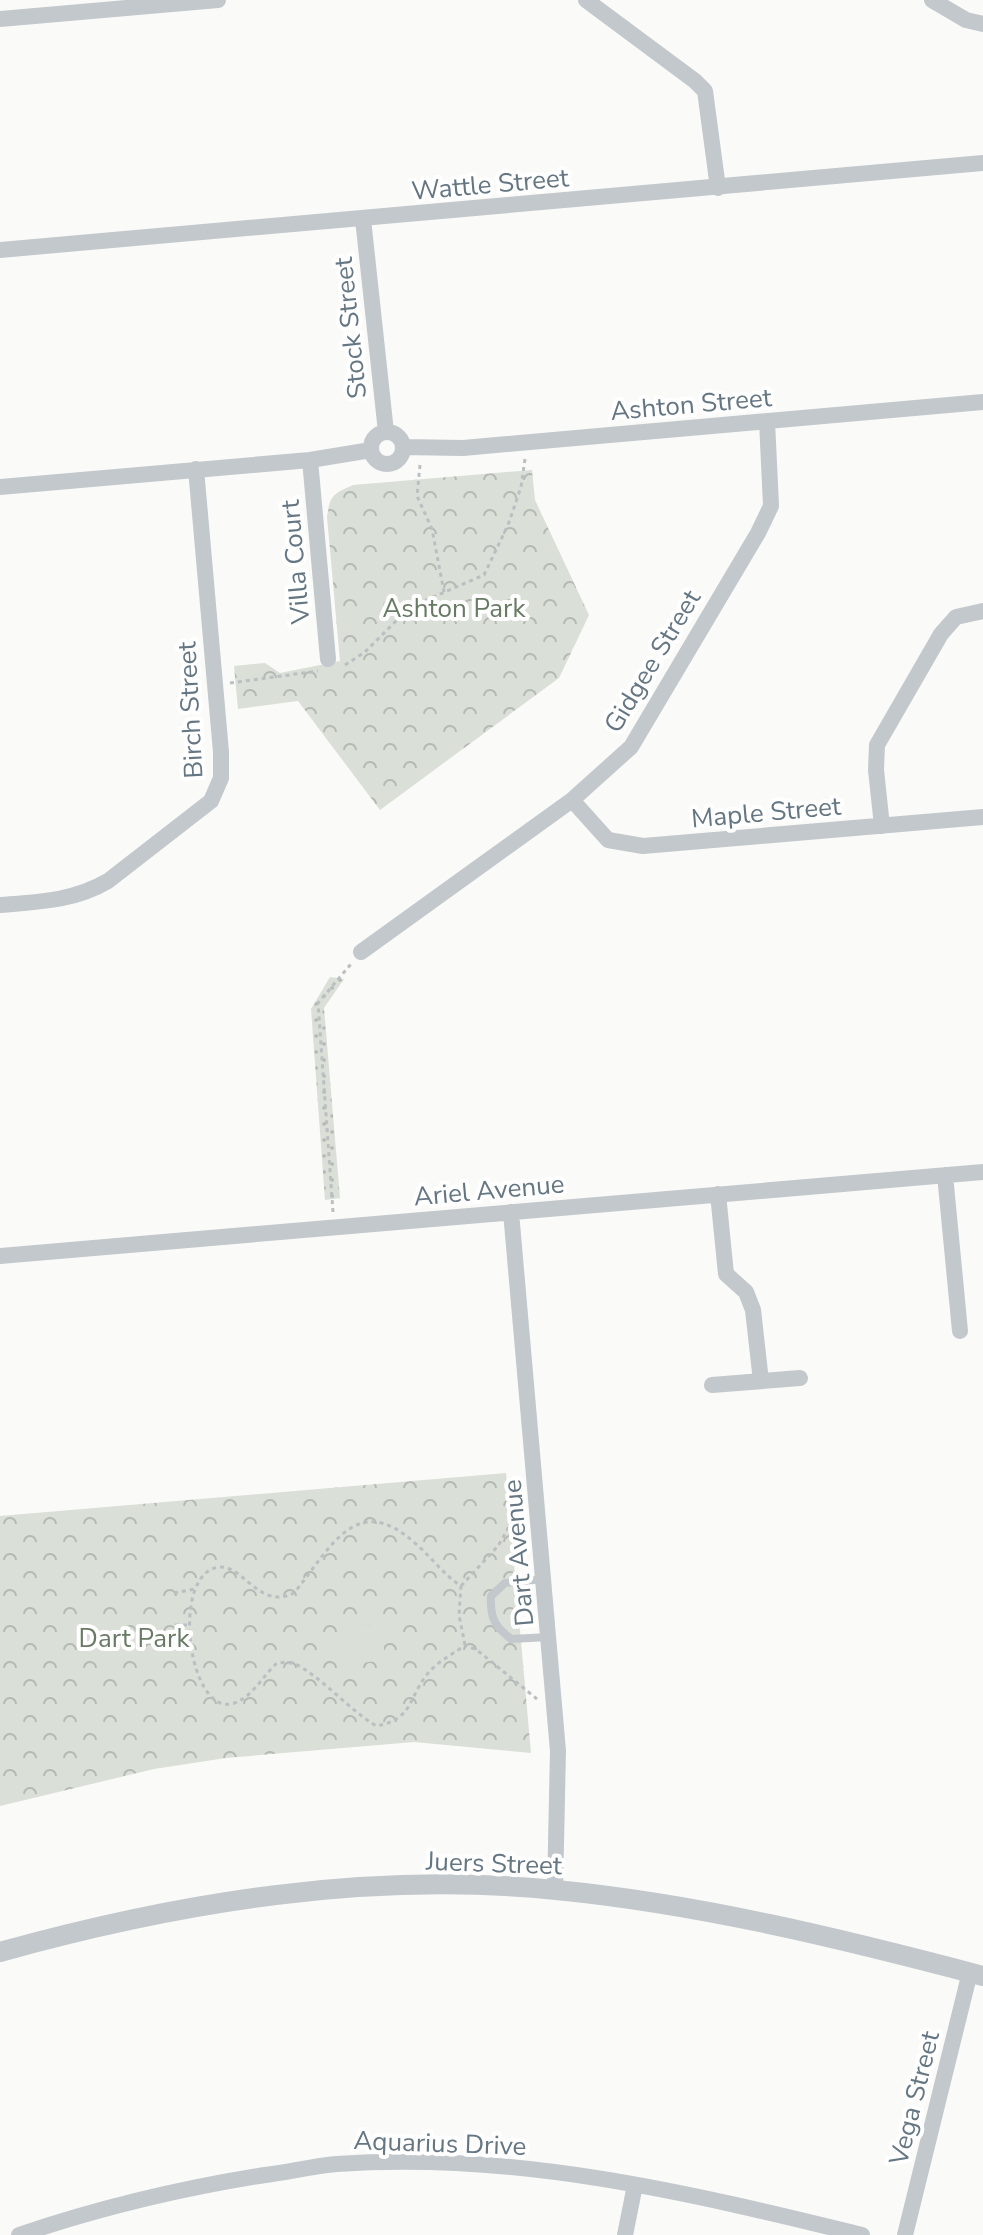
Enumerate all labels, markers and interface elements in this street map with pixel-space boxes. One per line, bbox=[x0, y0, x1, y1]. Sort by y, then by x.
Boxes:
street label: Wattle Street bbox=[410, 160, 571, 209]
street label: Stock Street bbox=[326, 255, 375, 400]
street label: Ashton Street bbox=[609, 380, 774, 429]
street label: Villa Court bbox=[273, 498, 318, 627]
street label: Gidgee Street bbox=[596, 583, 709, 739]
park label: Ashton Park bbox=[383, 591, 526, 626]
street label: Birch Street bbox=[169, 640, 212, 779]
street label: Maple Street bbox=[690, 788, 843, 836]
street label: Ariel Avenue bbox=[412, 1166, 566, 1215]
street label: Dart Avenue bbox=[495, 1478, 542, 1628]
park label: Dart Park bbox=[79, 1621, 190, 1656]
street label: Juers Street bbox=[424, 1844, 564, 1883]
street label: Vega Street bbox=[881, 2027, 948, 2170]
street label: Aquarius Drive bbox=[353, 2123, 527, 2164]

